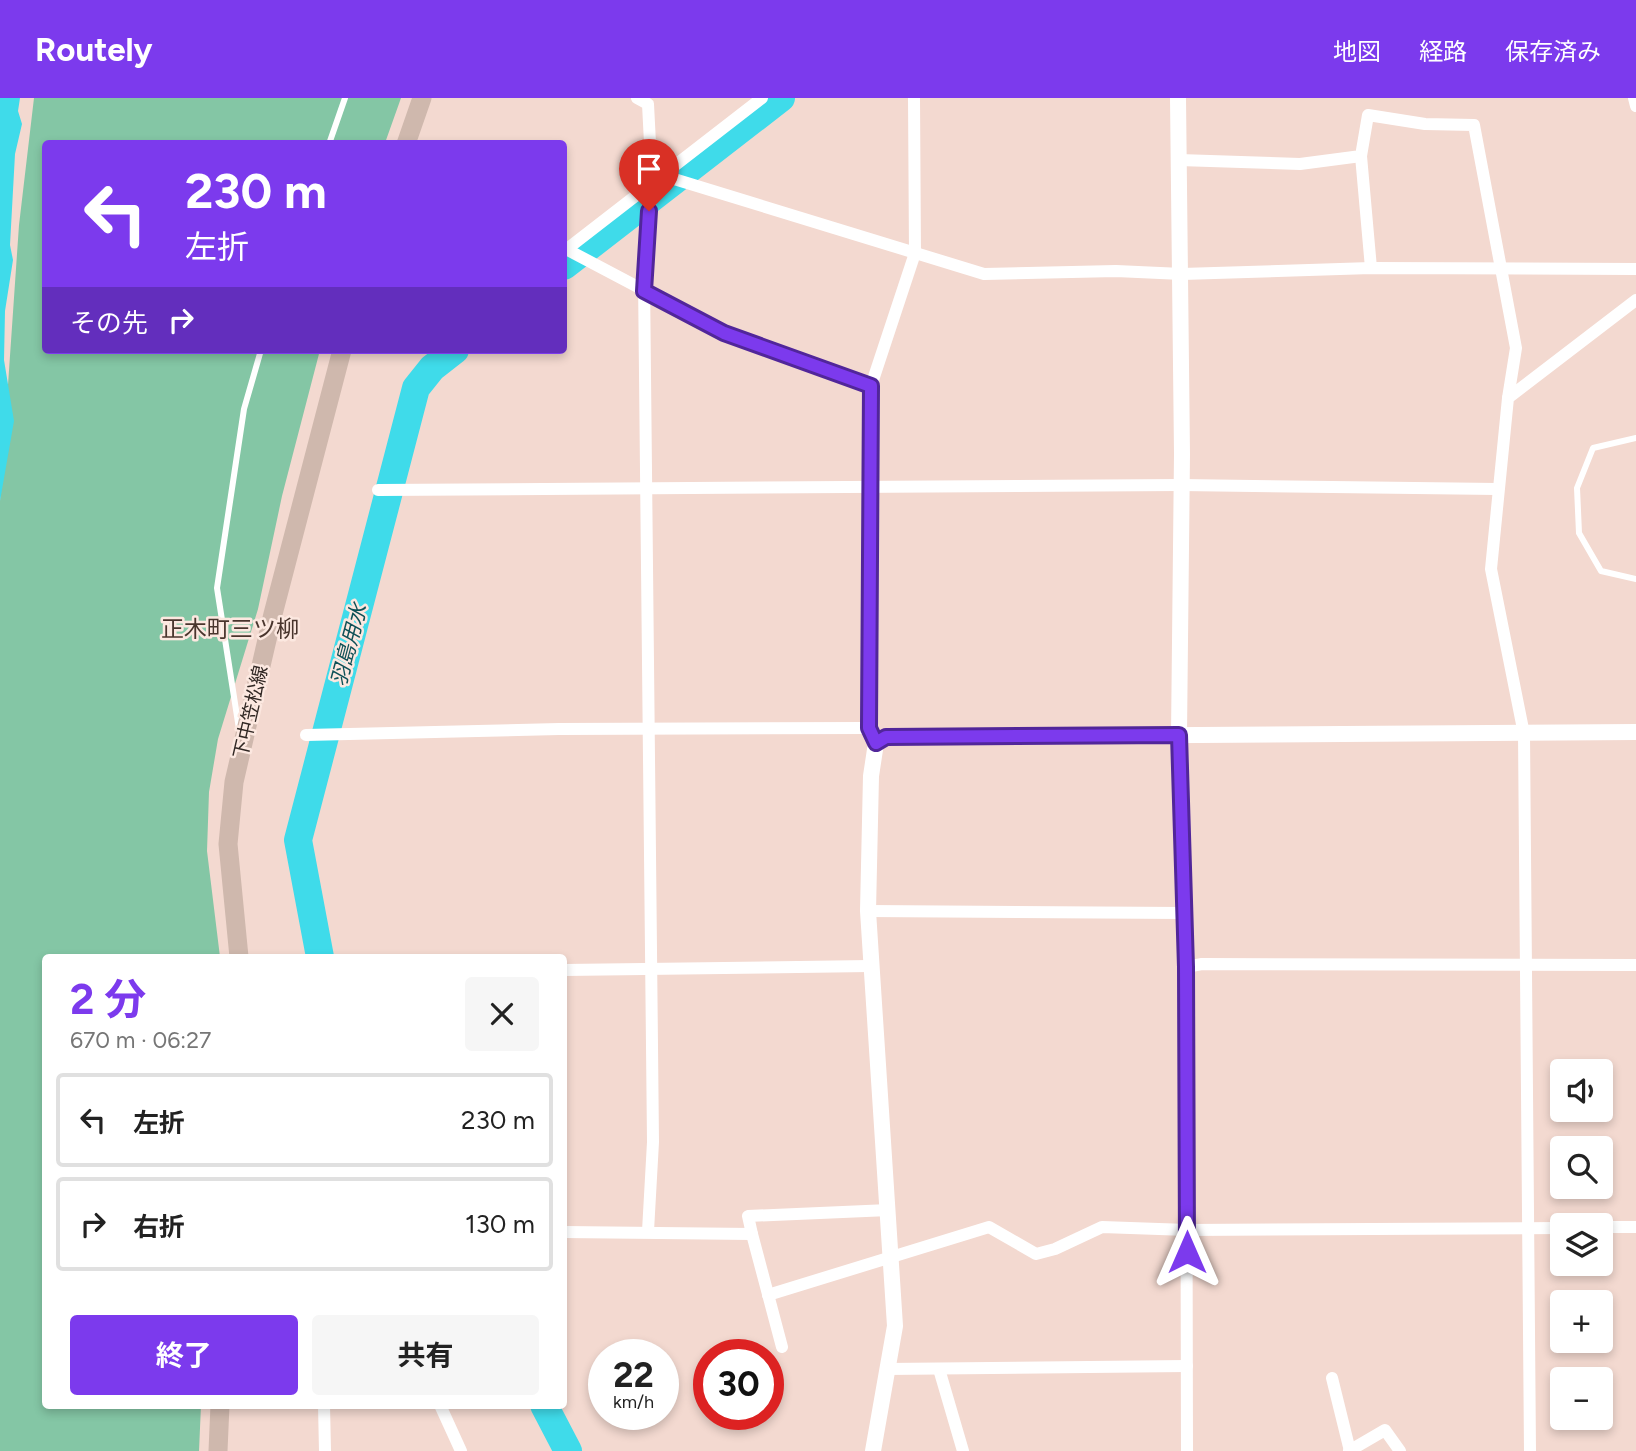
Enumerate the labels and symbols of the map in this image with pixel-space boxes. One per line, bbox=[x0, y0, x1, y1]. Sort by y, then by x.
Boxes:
pin bbox=[619, 139, 679, 211]
water label: 羽島用水 bbox=[326, 599, 372, 689]
district label: 正木町三ツ柳 bbox=[161, 615, 299, 643]
street label: 下中笠松線 bbox=[229, 663, 272, 761]
position arrow bbox=[1150, 1215, 1224, 1289]
speed limit sign: 30 bbox=[693, 1339, 784, 1430]

